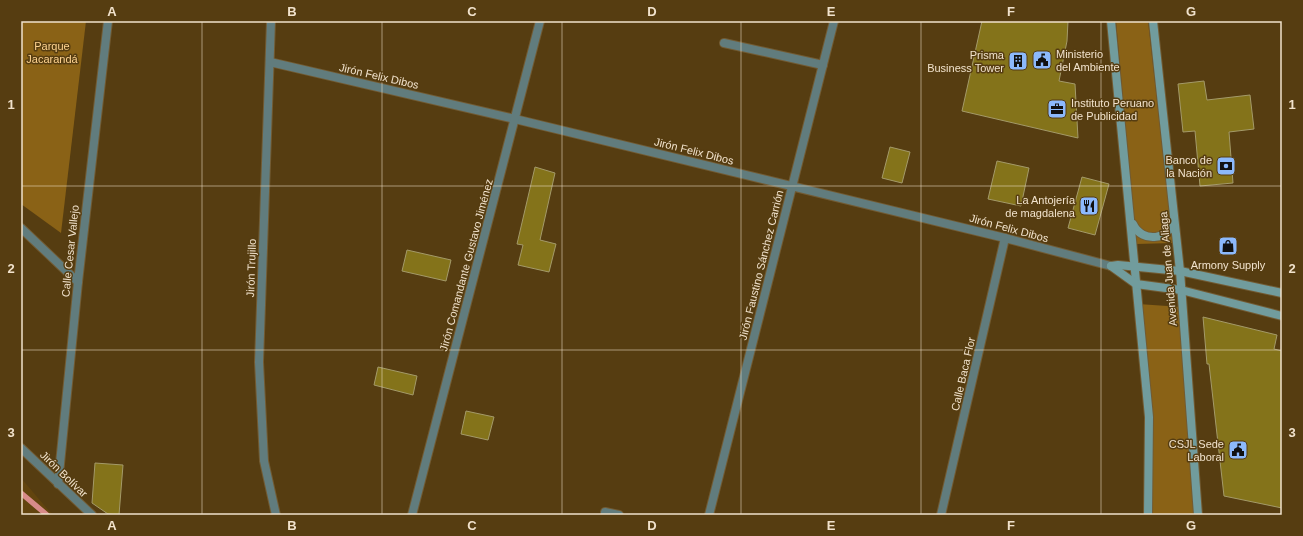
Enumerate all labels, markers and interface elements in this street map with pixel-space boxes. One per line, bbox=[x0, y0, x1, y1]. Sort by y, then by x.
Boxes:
text: A bbox=[107, 4, 117, 19]
text: B bbox=[287, 4, 297, 19]
text: C bbox=[467, 4, 477, 19]
text: D bbox=[647, 4, 657, 19]
text: E bbox=[827, 4, 836, 19]
text: F bbox=[1007, 4, 1015, 19]
text: G bbox=[1186, 4, 1196, 19]
park label: Parque Jacarandá bbox=[26, 40, 79, 65]
place label: Ministerio del Ambiente bbox=[1056, 48, 1120, 73]
place label: Prisma Business Tower bbox=[927, 49, 1005, 74]
public building icon: Ministerio del Ambiente bbox=[1031, 49, 1053, 71]
building icon: Prisma Business Tower bbox=[1007, 50, 1029, 72]
street label: Jirón Felix Dibos bbox=[338, 61, 420, 91]
text: 1 bbox=[7, 97, 15, 112]
place label: Instituto Peruano de Publicidad bbox=[1071, 97, 1154, 122]
text: 1 bbox=[1288, 97, 1296, 112]
office icon: Instituto Peruano de Publicidad bbox=[1046, 98, 1068, 120]
street label: Jirón Felix Dibos bbox=[653, 135, 735, 167]
place label: Banco de la Nación bbox=[1166, 154, 1212, 179]
bank icon: Banco de la Nación bbox=[1215, 155, 1237, 177]
street label: Jirón Comandante Gustavo Jiménez bbox=[437, 178, 495, 352]
street label: Jirón Faustino Sánchez Carrión bbox=[737, 189, 785, 341]
place label: La Antojería de magdalena bbox=[1005, 194, 1076, 219]
restaurant icon: La Antojería de magdalena bbox=[1078, 195, 1100, 217]
street label: Calle Cesar Vallejo bbox=[59, 204, 81, 298]
street label: Avenida Juan de Aliaga bbox=[1157, 210, 1179, 327]
street label: Jirón Felix Dibos bbox=[968, 212, 1050, 244]
shop icon: Armony Supply bbox=[1217, 235, 1239, 257]
street label: Jirón Trujillo bbox=[244, 238, 258, 298]
place label: Armony Supply bbox=[1191, 259, 1266, 271]
text: 2 bbox=[7, 261, 15, 276]
text: 2 bbox=[1288, 261, 1296, 276]
street label: Calle Baca Flor bbox=[949, 336, 977, 412]
text: 3 bbox=[7, 425, 15, 440]
text: 3 bbox=[1288, 425, 1296, 440]
place label: CSJL Sede Laboral bbox=[1169, 438, 1224, 463]
public building icon: CSJL Sede Laboral bbox=[1227, 439, 1249, 461]
street label: Jirón Bolívar bbox=[38, 448, 90, 500]
text: A bbox=[107, 518, 117, 533]
text: B bbox=[287, 518, 297, 533]
text: C bbox=[467, 518, 477, 533]
text: D bbox=[647, 518, 657, 533]
text: E bbox=[827, 518, 836, 533]
text: F bbox=[1007, 518, 1015, 533]
text: G bbox=[1186, 518, 1196, 533]

